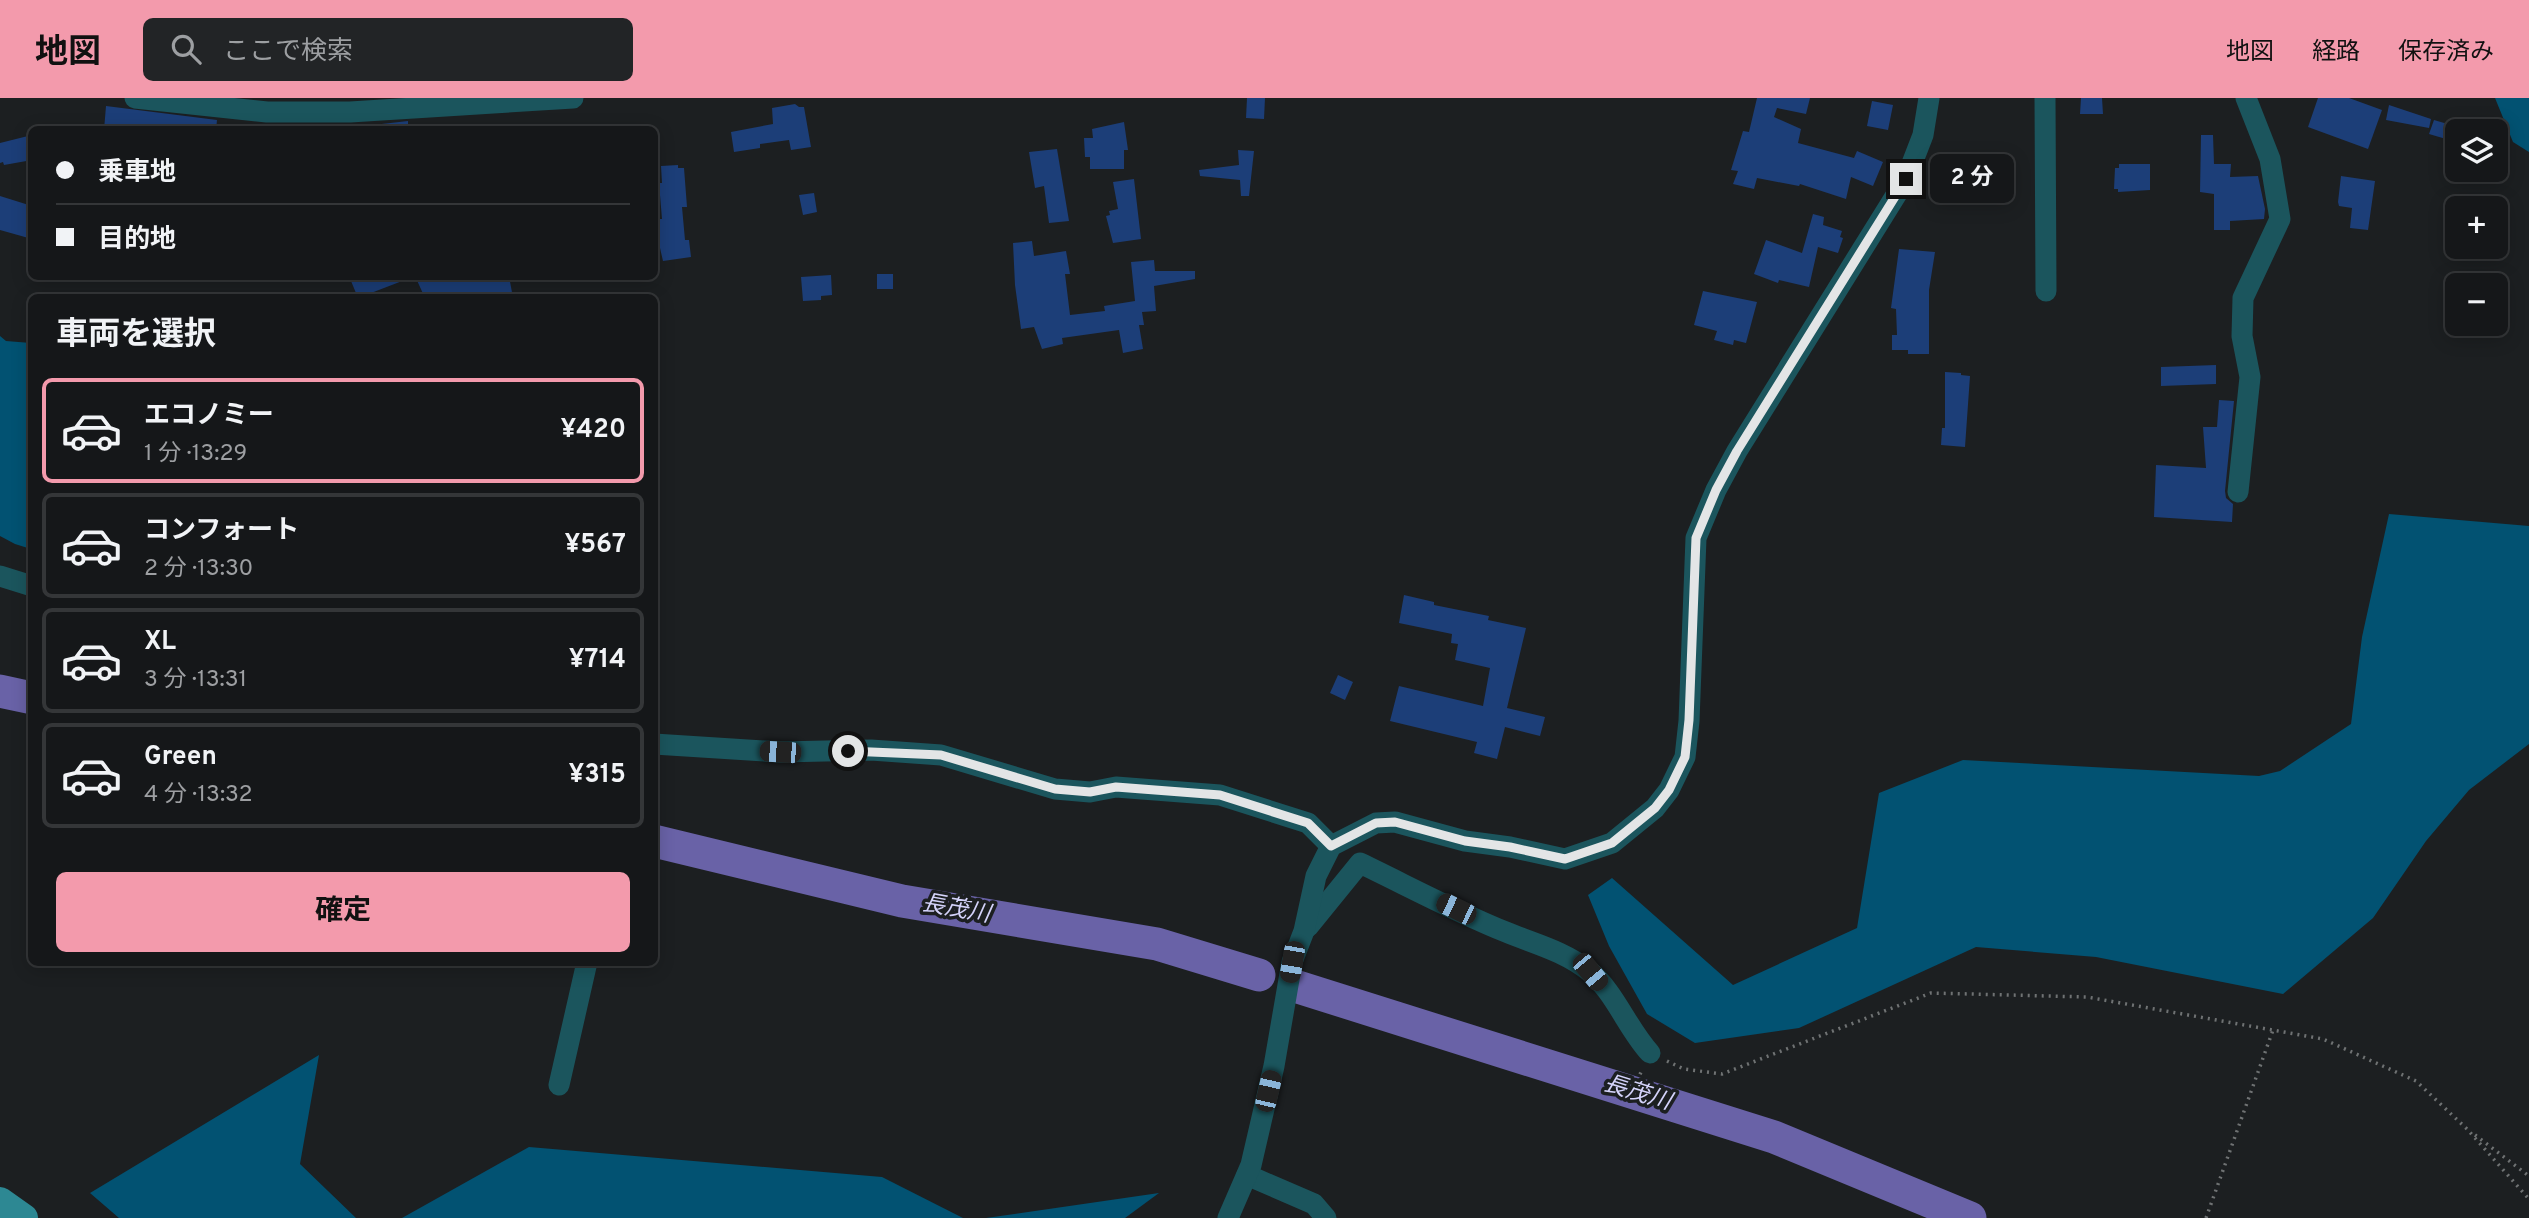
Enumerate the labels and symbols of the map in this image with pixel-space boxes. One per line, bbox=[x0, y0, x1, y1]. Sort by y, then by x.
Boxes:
callout: 2 分 bbox=[1930, 154, 2014, 204]
route end bbox=[1890, 163, 1922, 195]
route start bbox=[832, 735, 864, 767]
car bbox=[759, 740, 802, 764]
water label: 長茂川 bbox=[920, 890, 995, 931]
car bbox=[1433, 890, 1480, 928]
car bbox=[1279, 939, 1306, 985]
car bbox=[1569, 949, 1612, 995]
car bbox=[1254, 1068, 1283, 1114]
water label: 長茂川 bbox=[1600, 1070, 1677, 1119]

